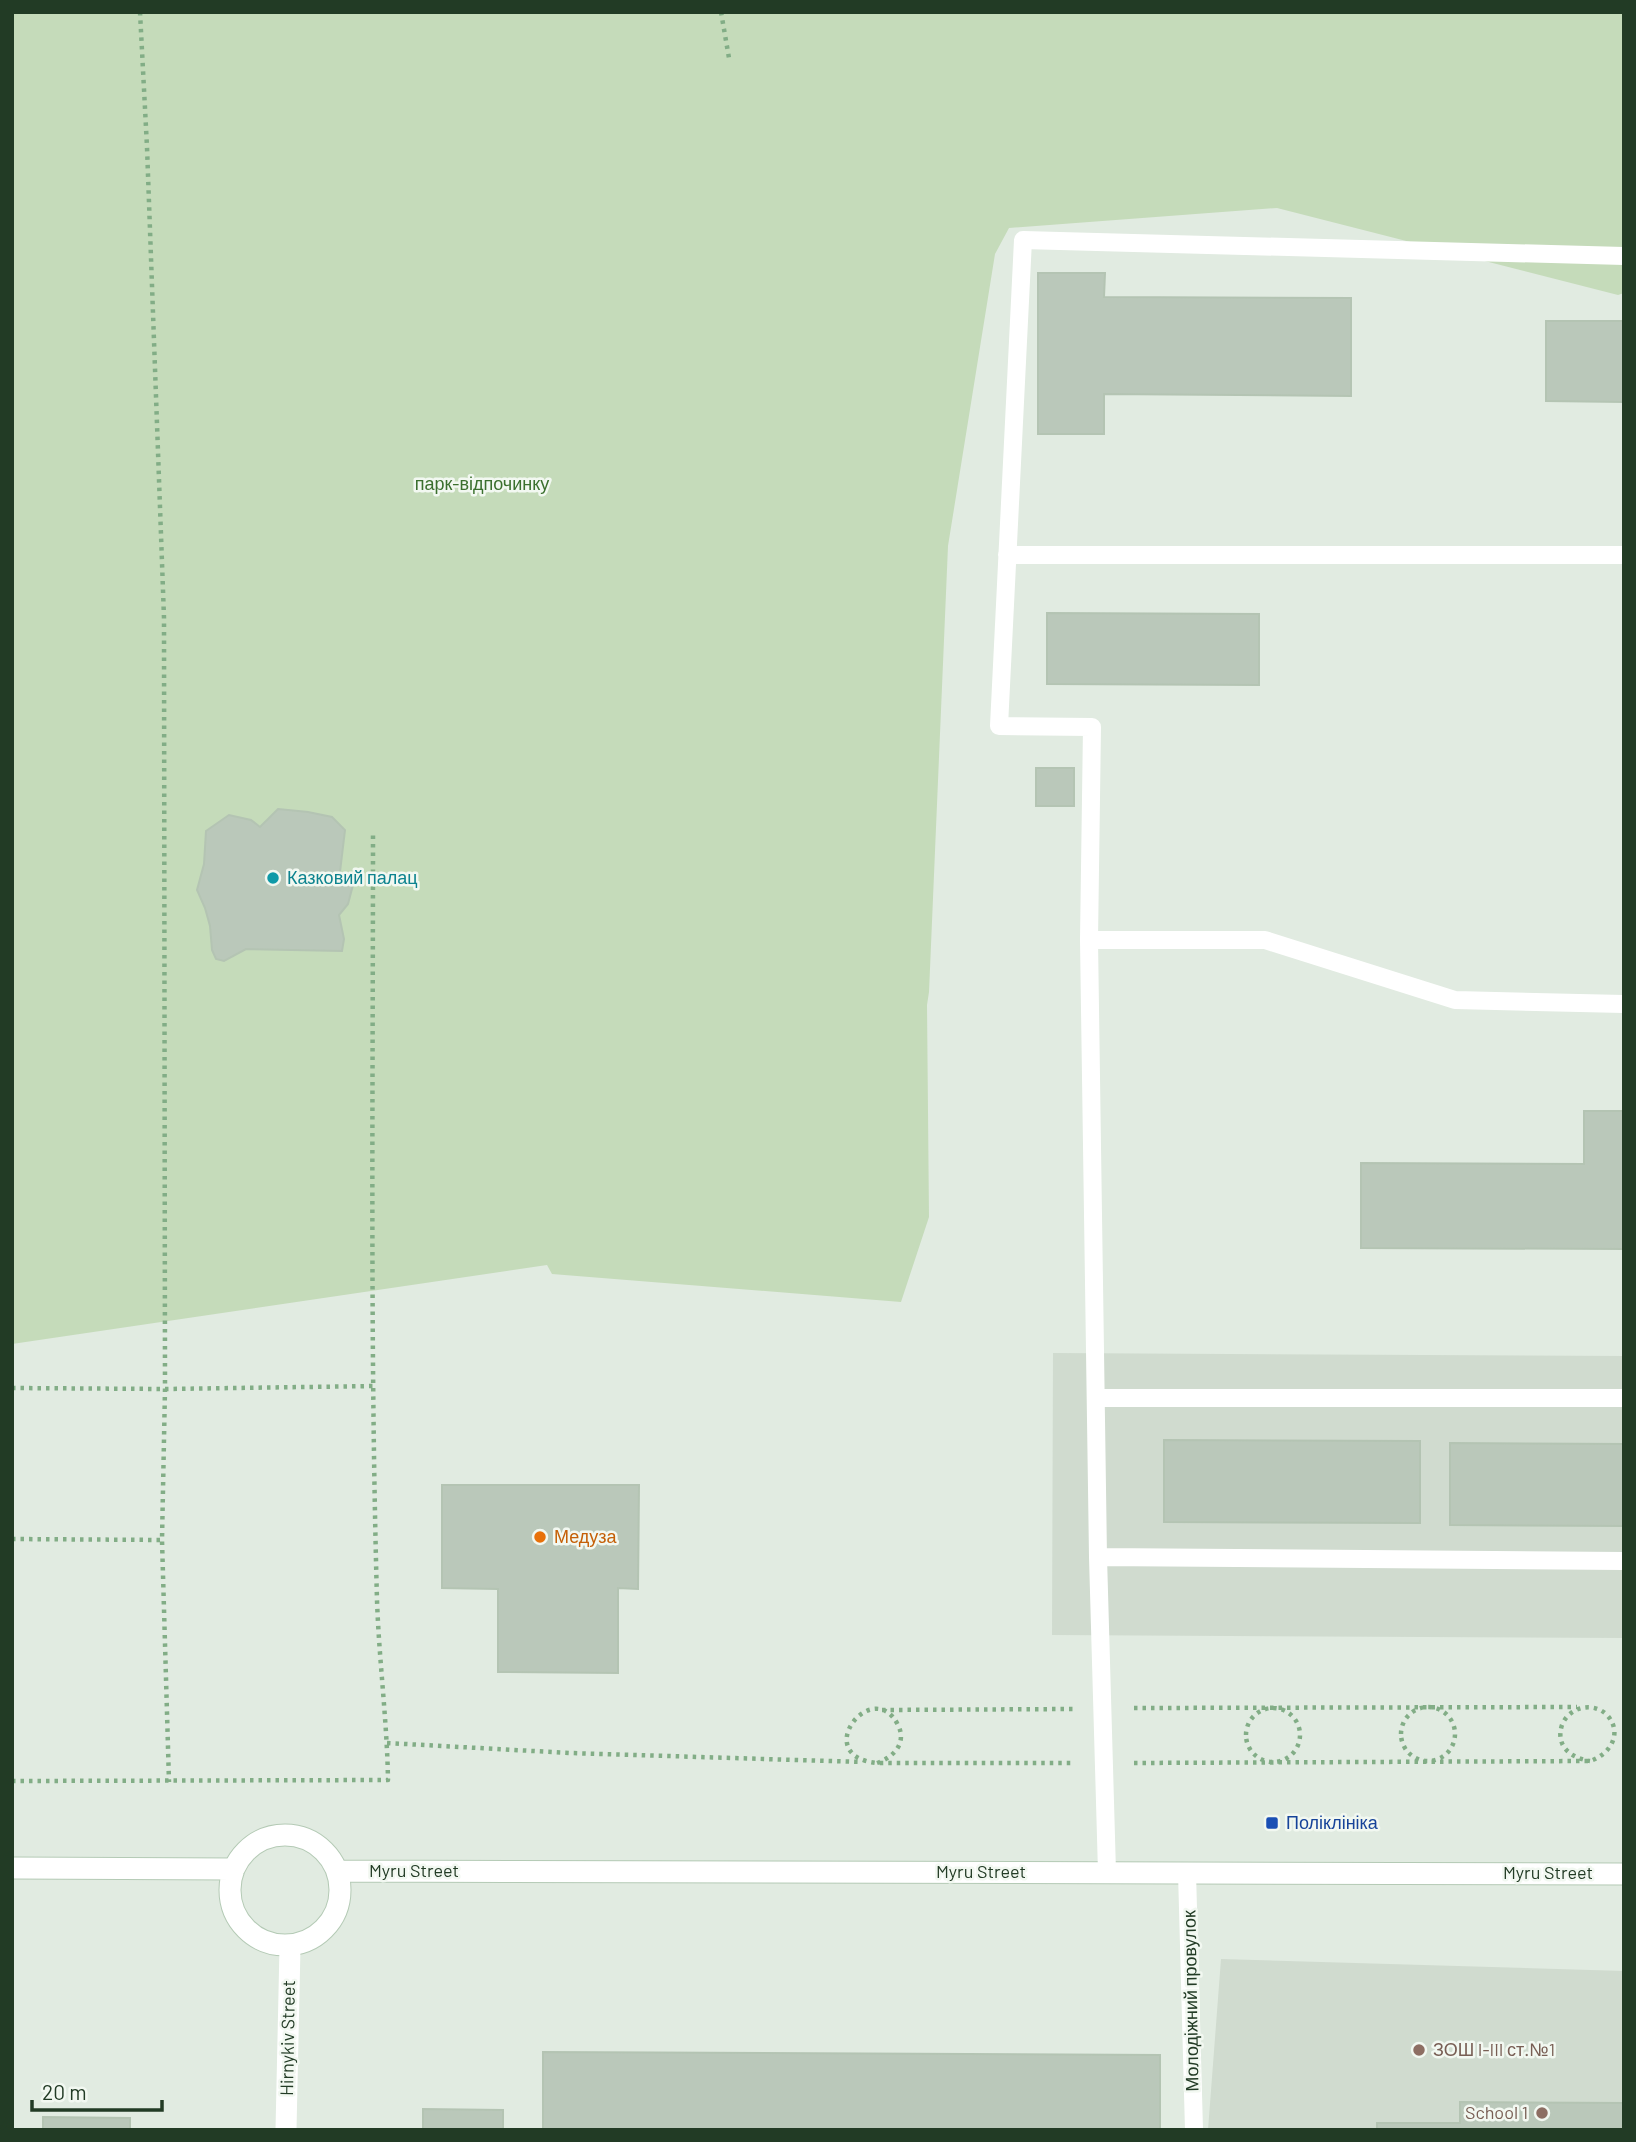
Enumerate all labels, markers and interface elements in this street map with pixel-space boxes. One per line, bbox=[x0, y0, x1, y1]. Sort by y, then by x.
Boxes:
park label: парк-відпочинку bbox=[415, 472, 549, 494]
place label: Казковий палац bbox=[287, 866, 418, 888]
marker: Казковий палац bbox=[265, 870, 281, 886]
place label: Медуза bbox=[554, 1525, 618, 1547]
marker: Медуза bbox=[532, 1529, 548, 1545]
place label: Поліклініка bbox=[1286, 1811, 1379, 1833]
marker: Поліклініка bbox=[1264, 1815, 1280, 1831]
street label: Myru Street bbox=[369, 1859, 459, 1881]
street label: Myru Street bbox=[936, 1860, 1026, 1882]
street label: Myru Street bbox=[1503, 1861, 1593, 1883]
street label: Молодіжний провулок bbox=[1177, 1910, 1203, 2092]
street label: Hirnykiv Street bbox=[275, 1980, 299, 2096]
place label: ЗОШ I-III ст.№1 bbox=[1433, 2038, 1555, 2060]
marker: ЗОШ I-III ст.№1 bbox=[1411, 2042, 1427, 2058]
scale bar bbox=[32, 2068, 161, 2112]
text: 20 m bbox=[42, 2079, 87, 2104]
place label: School 1 bbox=[1465, 2101, 1528, 2123]
marker: School 1 bbox=[1534, 2105, 1550, 2121]

